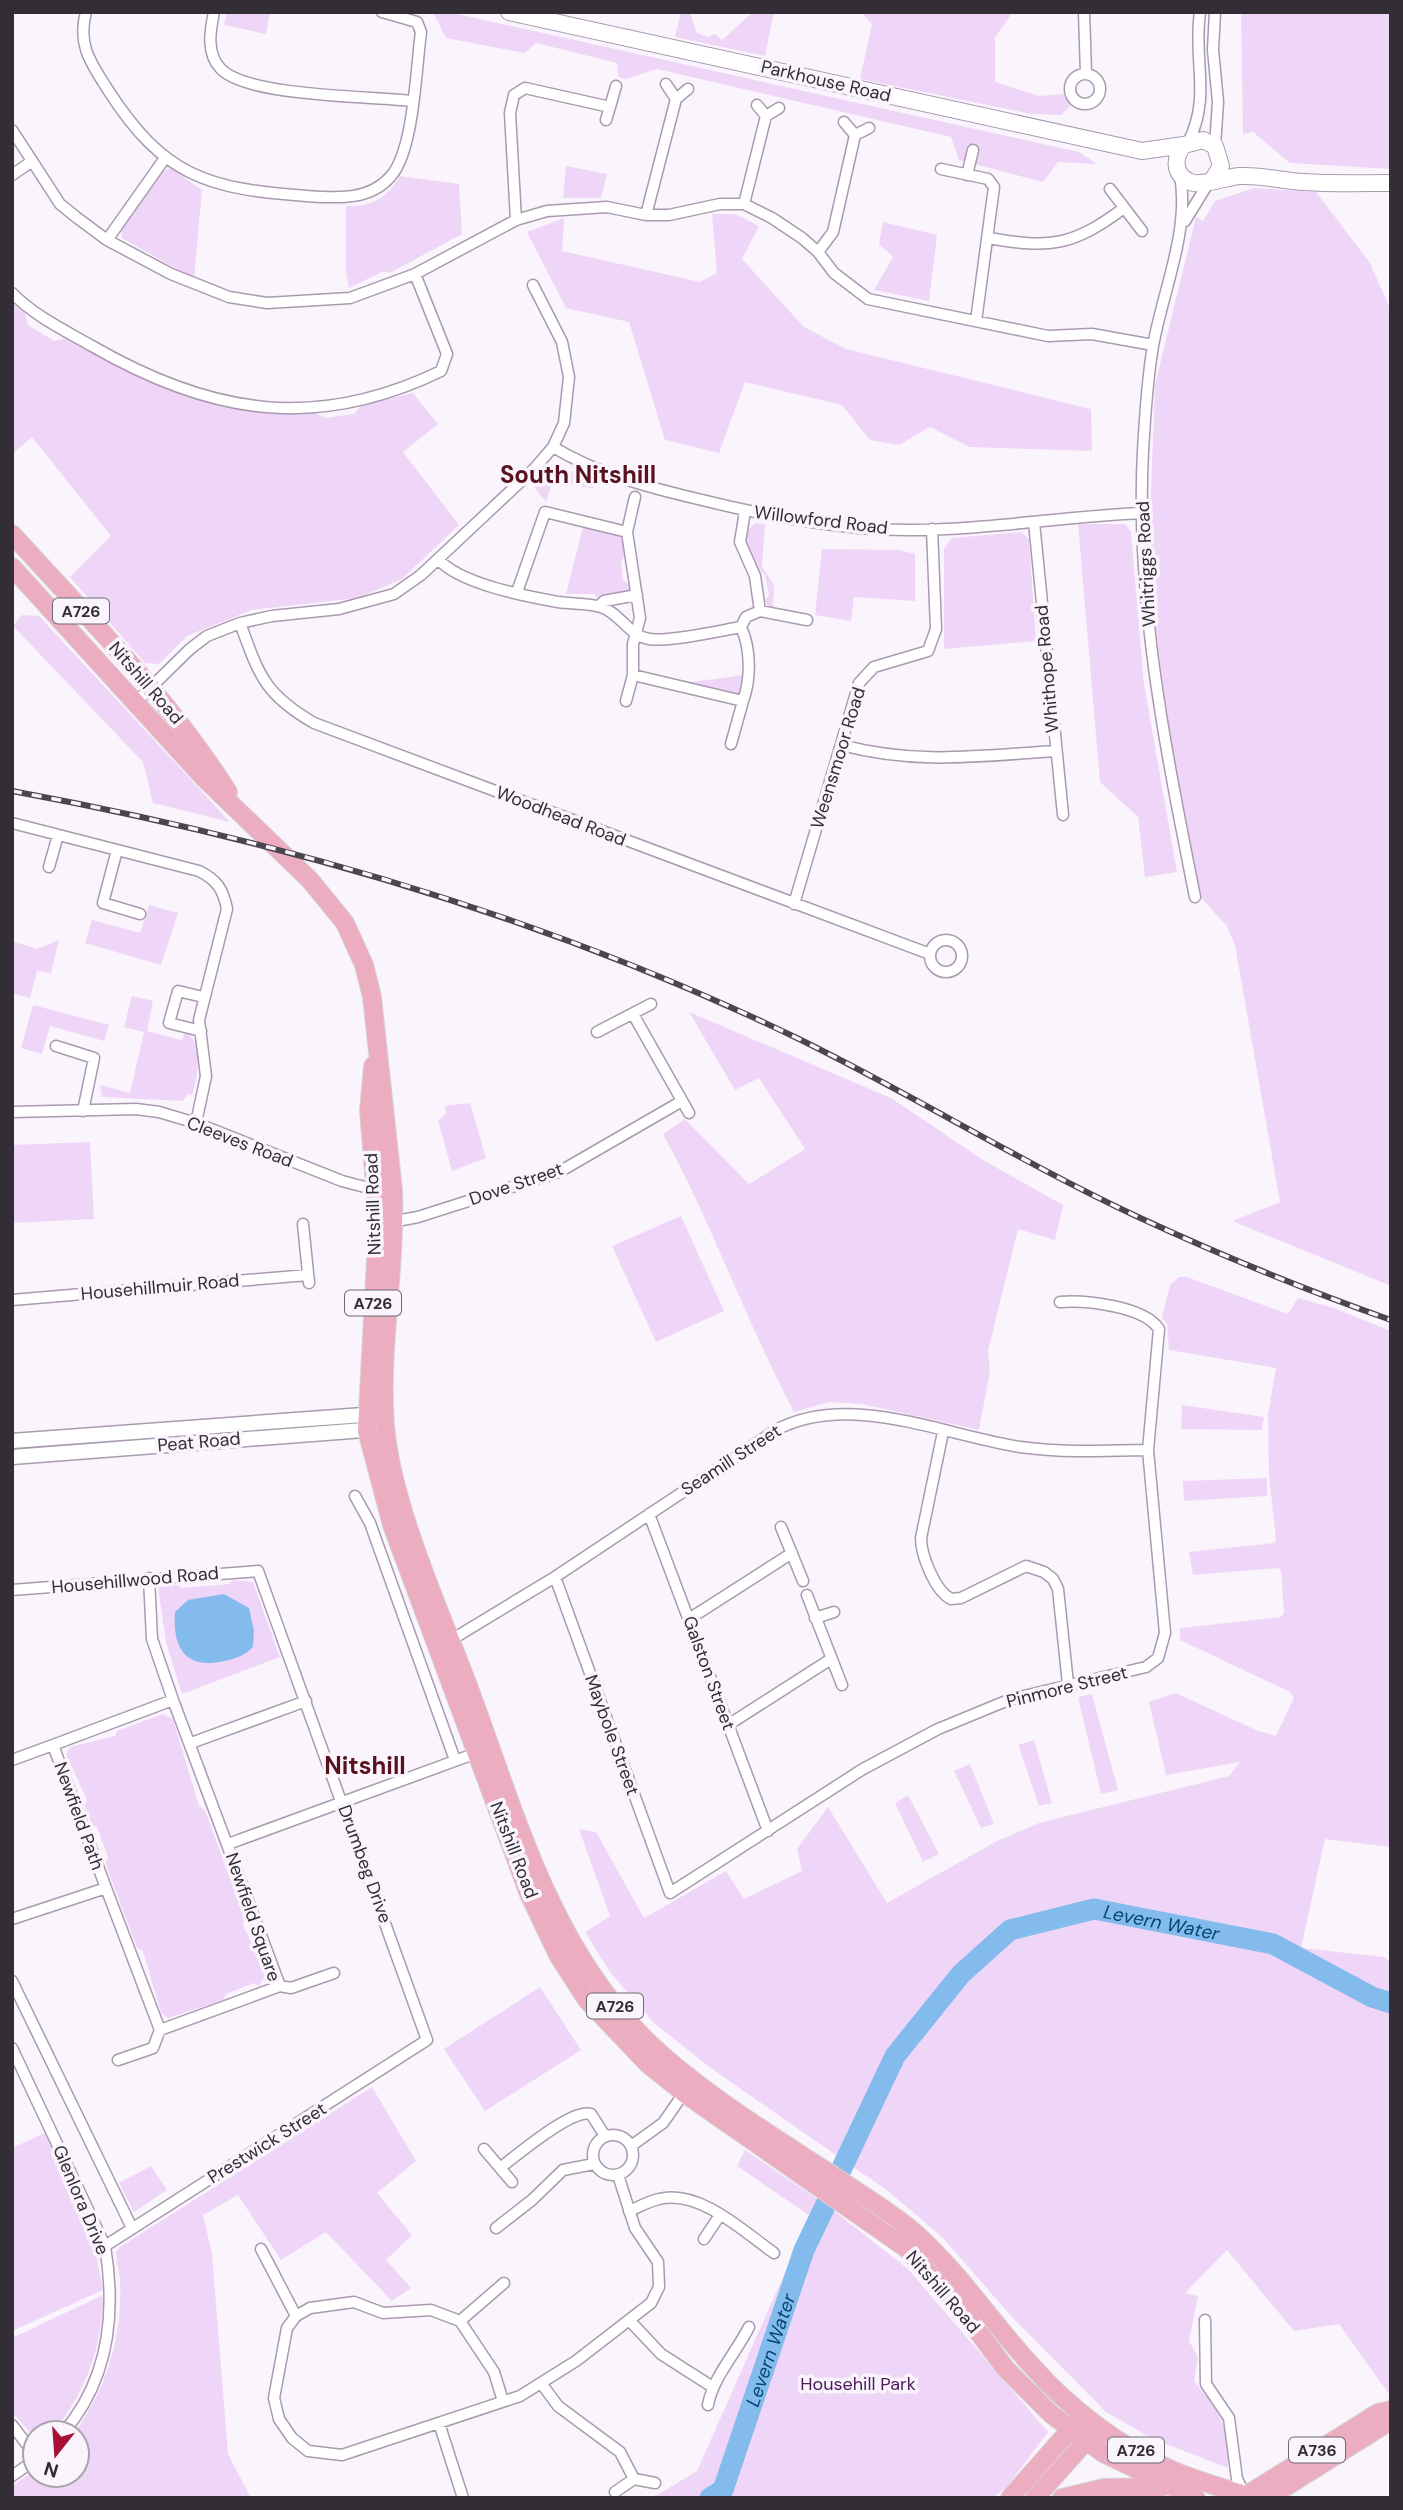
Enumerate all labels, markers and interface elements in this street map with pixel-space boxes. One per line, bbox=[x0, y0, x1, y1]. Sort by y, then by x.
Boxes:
street label: Parkhouse Road bbox=[759, 54, 893, 108]
district label: South Nitshill bbox=[500, 459, 656, 490]
street label: Willowford Road bbox=[753, 500, 889, 540]
street label: Whitriggs Road bbox=[1131, 500, 1161, 628]
road number: A726 bbox=[53, 598, 109, 624]
street label: Whithope Road bbox=[1029, 604, 1065, 734]
street label: Nitshill Road bbox=[103, 637, 189, 729]
street label: Weensmoor Road bbox=[805, 684, 871, 832]
street label: Woodhead Road bbox=[493, 780, 629, 852]
street label: Cleeves Road bbox=[183, 1111, 297, 1173]
street label: Nitshill Road bbox=[359, 1152, 387, 1256]
street label: Dove Street bbox=[466, 1157, 566, 1211]
street label: Househillmuir Road bbox=[80, 1268, 240, 1306]
road number: A726 bbox=[345, 1290, 401, 1316]
street label: Seamill Street bbox=[676, 1419, 786, 1501]
street label: Peat Road bbox=[156, 1426, 242, 1458]
street label: Househillwood Road bbox=[50, 1561, 220, 1599]
street label: Galston Street bbox=[677, 1613, 741, 1733]
street label: Pinmore Street bbox=[1004, 1660, 1130, 1714]
street label: Maybole Street bbox=[579, 1671, 645, 1799]
district label: Nitshill bbox=[324, 1750, 406, 1781]
street label: Newfield Path bbox=[48, 1759, 110, 1873]
street label: Nitshill Road bbox=[484, 1798, 544, 1902]
street label: Drumbeg Drive bbox=[332, 1801, 398, 1927]
street label: Newfield Square bbox=[220, 1849, 286, 1985]
water label: Levern Water bbox=[1101, 1899, 1223, 1946]
road number: A726 bbox=[587, 1994, 643, 2018]
street label: Prestwick Street bbox=[203, 2097, 331, 2189]
street label: Glenlora Drive bbox=[47, 2142, 115, 2258]
street label: Nitshill Road bbox=[900, 2246, 986, 2338]
water label: Levern Water bbox=[740, 2290, 802, 2410]
park label: Househill Park bbox=[800, 2372, 916, 2396]
north arrow bbox=[21, 2419, 91, 2489]
road number: A726 bbox=[1108, 2438, 1164, 2462]
road number: A736 bbox=[1289, 2438, 1345, 2462]
text: N bbox=[41, 2456, 61, 2484]

